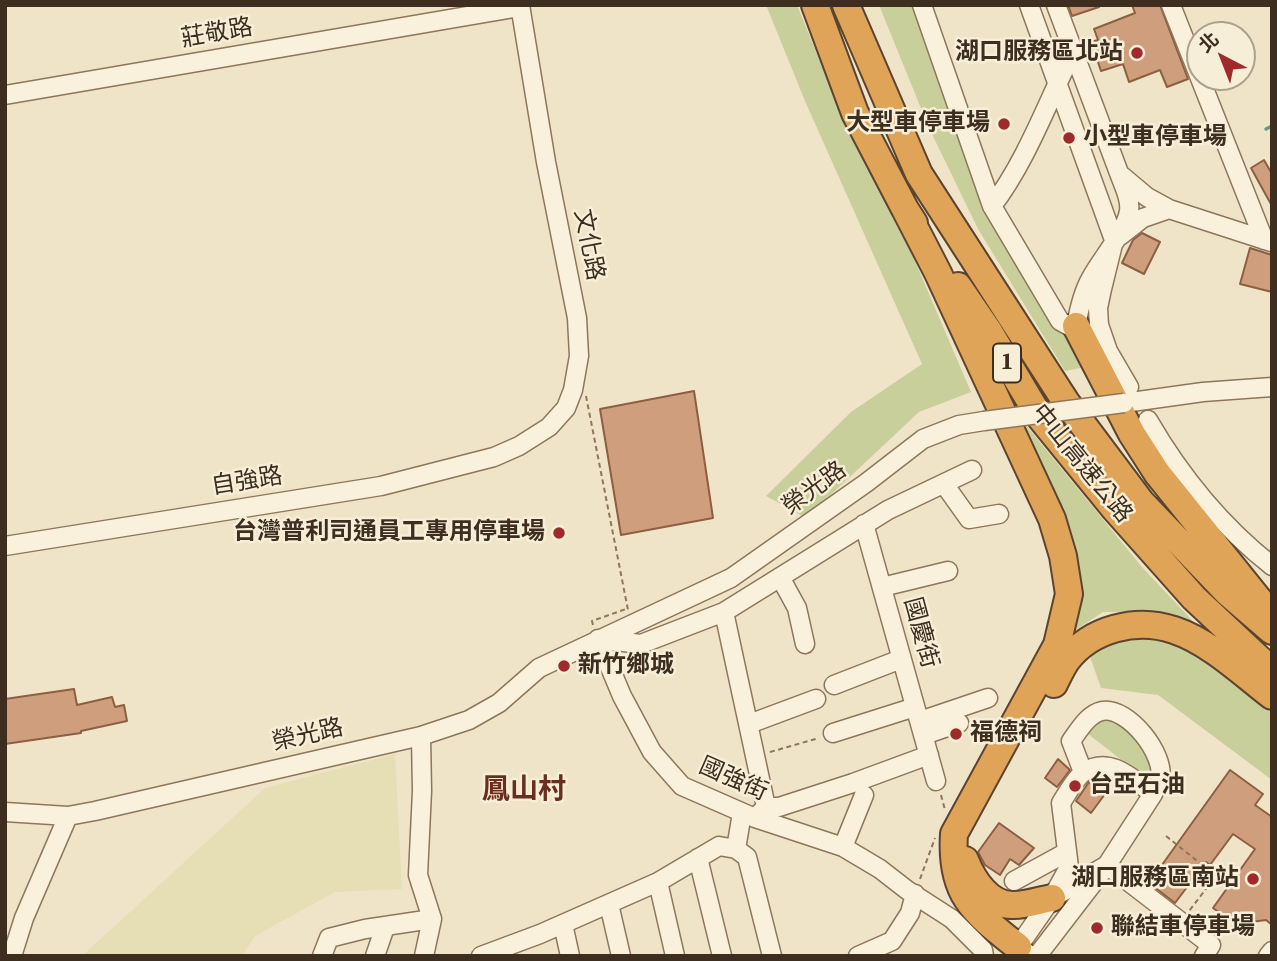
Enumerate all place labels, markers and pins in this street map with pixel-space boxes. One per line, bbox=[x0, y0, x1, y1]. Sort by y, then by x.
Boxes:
place label: 湖口服務區北站 bbox=[955, 39, 1123, 67]
marker: 湖口服務區北站 bbox=[1129, 45, 1145, 61]
place label: 大型車停車場 bbox=[846, 110, 990, 138]
marker: 大型車停車場 bbox=[996, 116, 1012, 132]
place label: 小型車停車場 bbox=[1083, 124, 1227, 152]
marker: 小型車停車場 bbox=[1061, 130, 1077, 146]
place label: 台灣普利司通員工專用停車場 bbox=[233, 519, 545, 547]
marker: 台灣普利司通員工專用停車場 bbox=[551, 525, 567, 541]
place label: 新竹鄉城 bbox=[578, 652, 674, 680]
marker: 新竹鄉城 bbox=[556, 658, 572, 674]
place label: 福德祠 bbox=[970, 720, 1042, 748]
marker: 福德祠 bbox=[948, 726, 964, 742]
place label: 台亞石油 bbox=[1089, 772, 1185, 800]
marker: 台亞石油 bbox=[1067, 778, 1083, 794]
place label: 湖口服務區南站 bbox=[1071, 865, 1239, 893]
marker: 湖口服務區南站 bbox=[1245, 871, 1261, 887]
place label: 聯結車停車場 bbox=[1111, 914, 1255, 942]
marker: 聯結車停車場 bbox=[1089, 920, 1105, 936]

